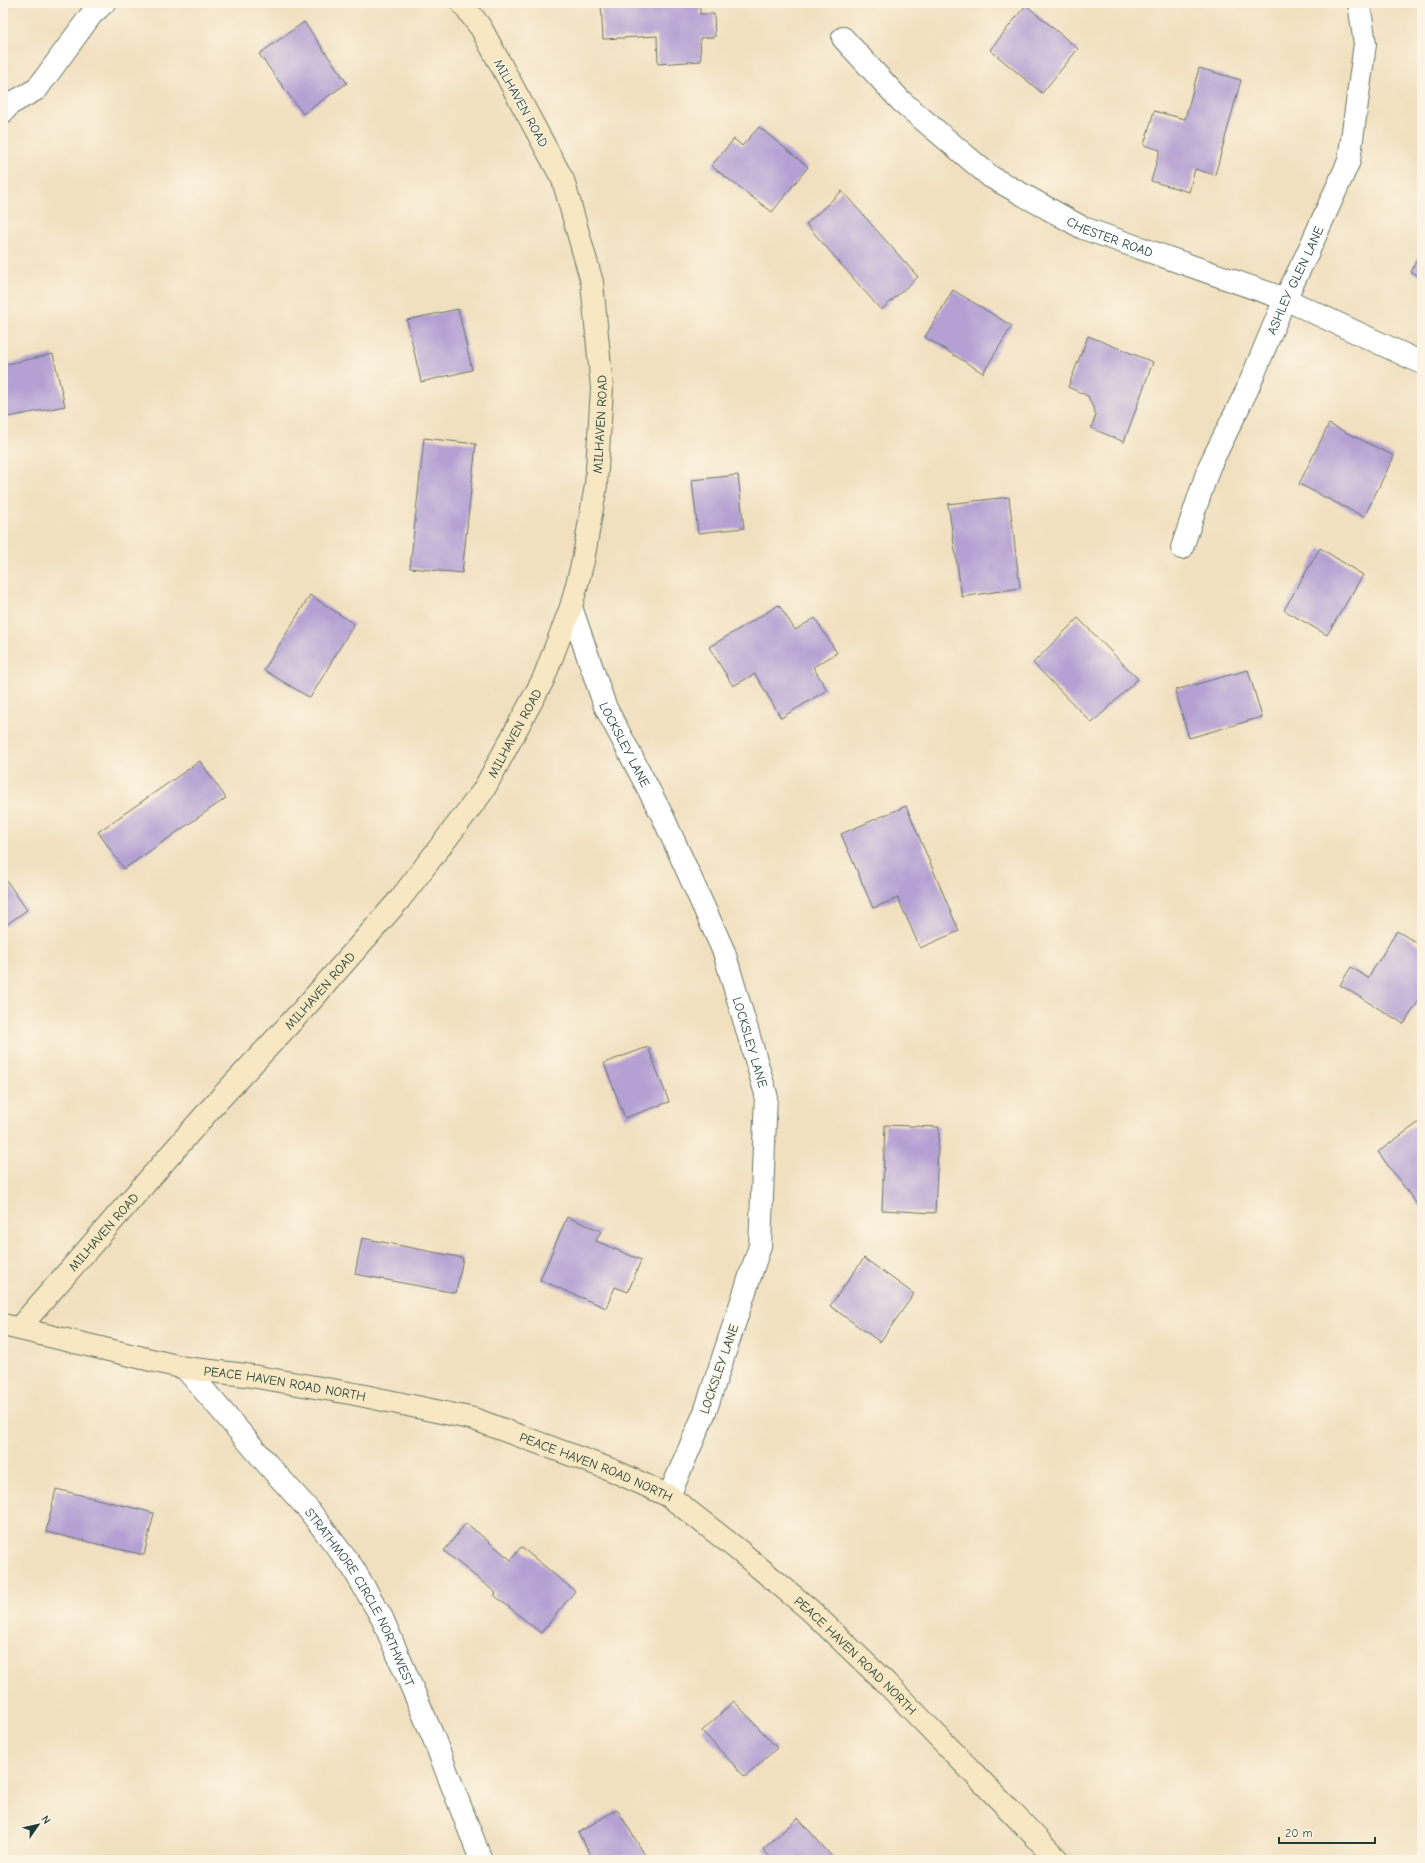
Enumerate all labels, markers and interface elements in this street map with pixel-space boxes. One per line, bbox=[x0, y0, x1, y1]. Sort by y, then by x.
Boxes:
street label: MILHAVEN ROAD bbox=[491, 56, 551, 150]
street label: CHESTER ROAD bbox=[1064, 213, 1155, 260]
street label: ASHLEY GLEN LANE bbox=[1264, 224, 1326, 337]
street label: MILHAVEN ROAD bbox=[589, 374, 610, 474]
street label: MILHAVEN ROAD bbox=[484, 686, 544, 780]
street label: LOCKSLEY LANE bbox=[597, 700, 654, 790]
street label: MILHAVEN ROAD bbox=[281, 949, 358, 1032]
street label: LOCKSLEY LANE bbox=[730, 995, 771, 1089]
street label: MILHAVEN ROAD bbox=[65, 1190, 141, 1274]
street label: LOCKSLEY LANE bbox=[697, 1322, 741, 1416]
street label: PEACE HAVEN ROAD NORTH bbox=[203, 1363, 367, 1404]
street label: PEACE HAVEN ROAD NORTH bbox=[518, 1429, 675, 1504]
street label: STRATHMORE CIRCLE NORTHWEST bbox=[302, 1505, 418, 1689]
street label: PEACE HAVEN ROAD NORTH bbox=[792, 1593, 920, 1718]
north arrow bbox=[18, 1805, 58, 1845]
text: N bbox=[38, 1813, 53, 1826]
scale bar bbox=[1279, 1819, 1375, 1845]
text: 20 m bbox=[1285, 1826, 1313, 1840]

